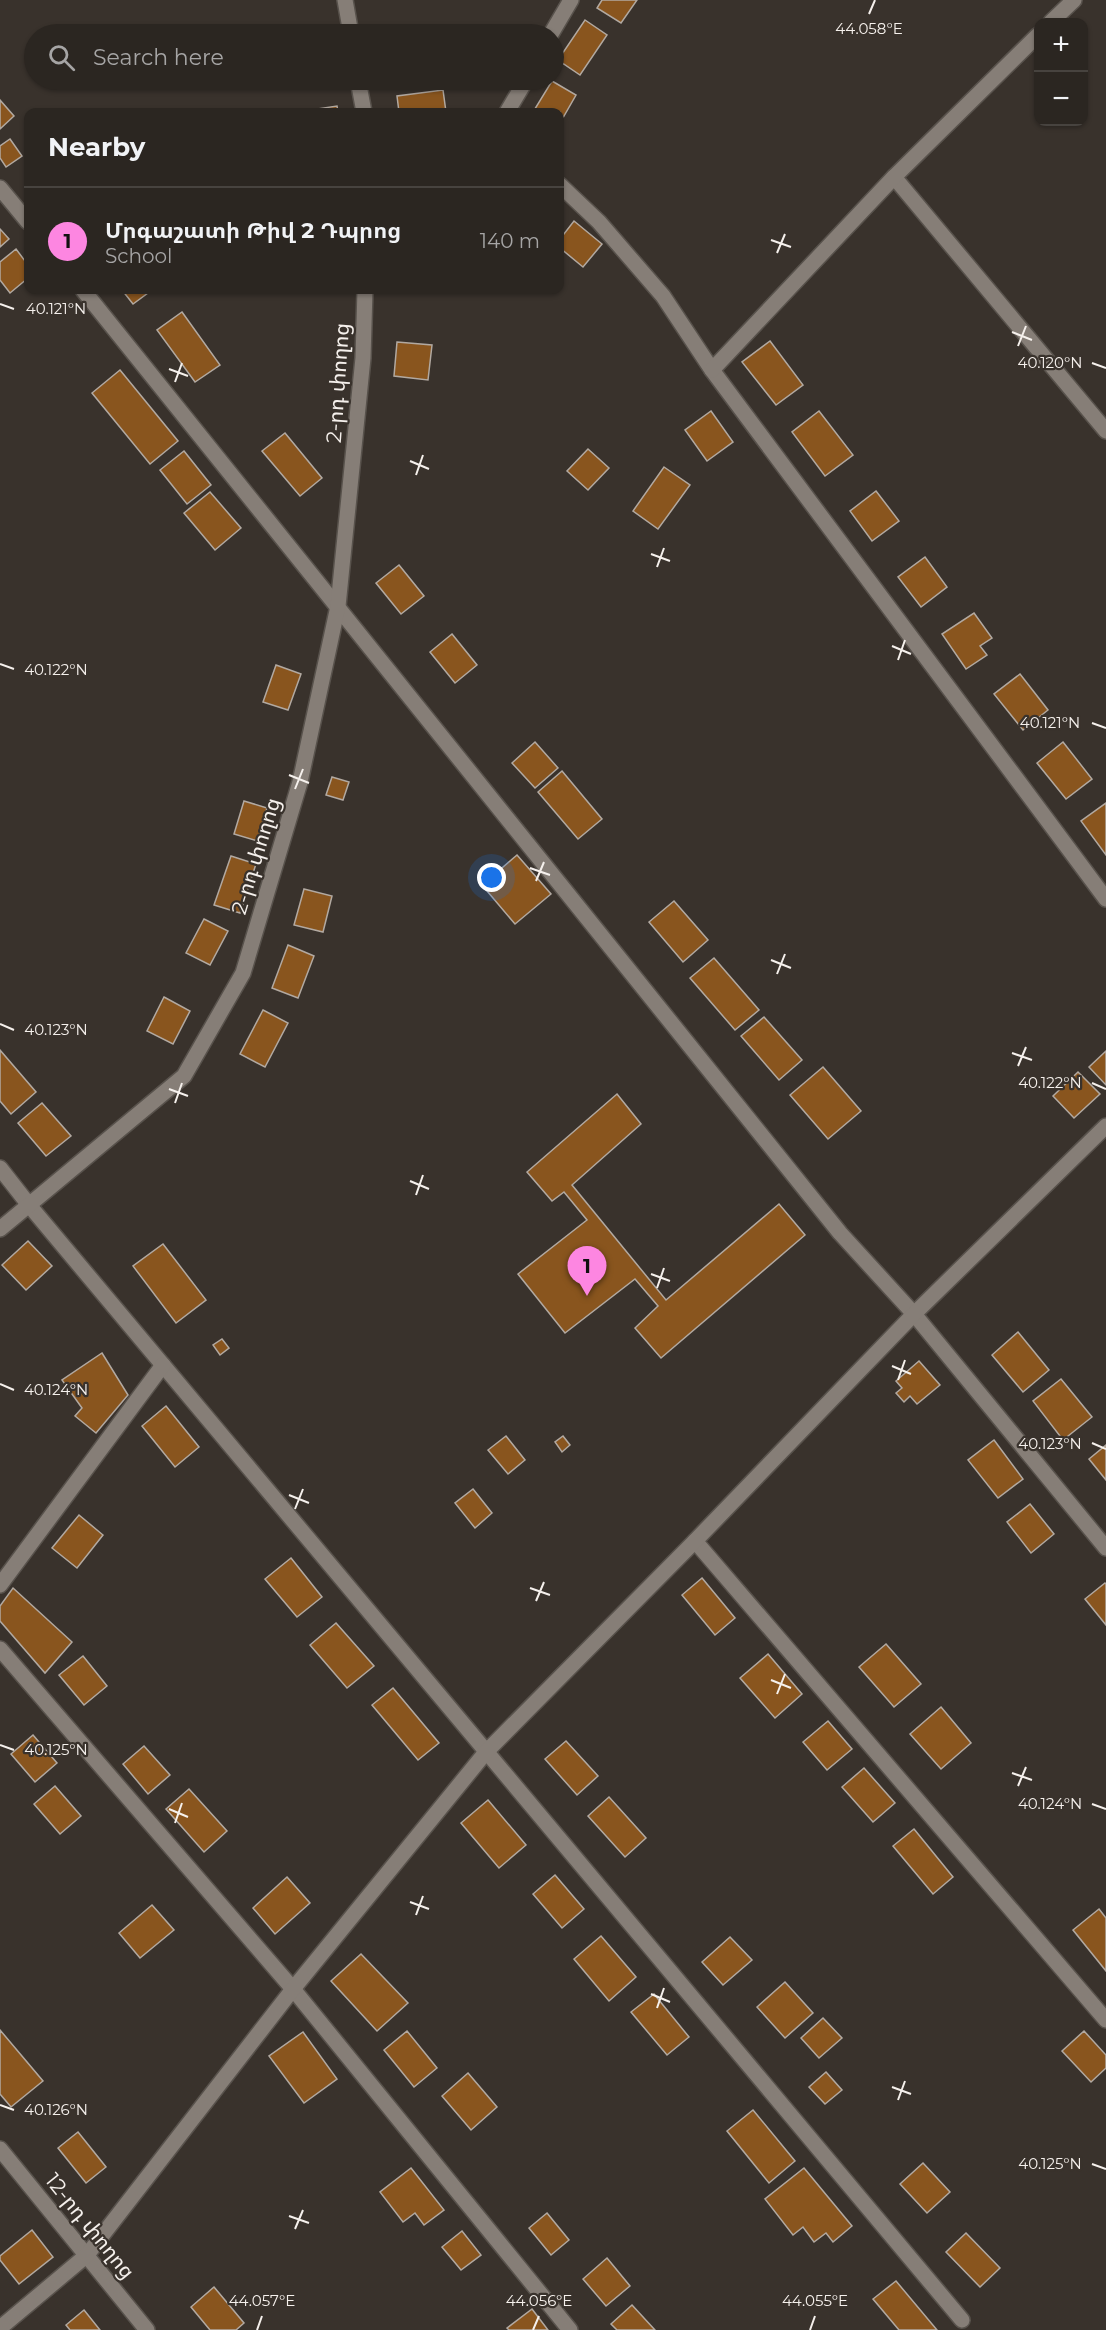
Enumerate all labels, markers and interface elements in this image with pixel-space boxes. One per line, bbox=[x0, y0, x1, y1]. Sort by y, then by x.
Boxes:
map controls bbox=[1034, 18, 1088, 126]
button: + bbox=[1034, 18, 1088, 72]
text: 44.058°E bbox=[835, 19, 903, 38]
search box bbox=[24, 24, 564, 90]
icon: search bbox=[45, 41, 78, 74]
text: Search here bbox=[93, 44, 224, 71]
button: − bbox=[1034, 72, 1088, 126]
text: Nearby bbox=[48, 131, 145, 163]
text: Մրգաշատի Թիվ 2 Դպրոց bbox=[105, 217, 401, 244]
text: 1 bbox=[64, 229, 71, 253]
text: 140 m bbox=[480, 229, 540, 253]
text: School bbox=[105, 244, 172, 268]
text: 40.121°N bbox=[26, 299, 86, 318]
street label: 2-րդ փողոց bbox=[321, 322, 354, 444]
text: 40.120°N bbox=[1017, 353, 1083, 372]
text: 40.122°N bbox=[24, 660, 88, 679]
text: 40.121°N bbox=[1020, 713, 1080, 732]
street label: 2-րդ փողոց bbox=[226, 795, 285, 917]
your location bbox=[477, 863, 506, 892]
text: 40.123°N bbox=[24, 1020, 88, 1039]
text: 40.122°N bbox=[1018, 1073, 1082, 1092]
pin: 1 bbox=[568, 1246, 606, 1296]
text: 40.124°N bbox=[24, 1380, 88, 1399]
text: 40.123°N bbox=[1018, 1434, 1082, 1453]
text: 40.125°N bbox=[24, 1740, 88, 1759]
text: 40.124°N bbox=[1018, 1794, 1082, 1813]
text: 40.126°N bbox=[24, 2100, 88, 2119]
text: 40.125°N bbox=[1018, 2154, 1082, 2173]
street label: 12-րդ փողոց bbox=[40, 2168, 140, 2283]
text: 44.057°E bbox=[229, 2291, 295, 2310]
text: 44.056°E bbox=[506, 2291, 572, 2310]
text: 44.055°E bbox=[782, 2291, 848, 2310]

